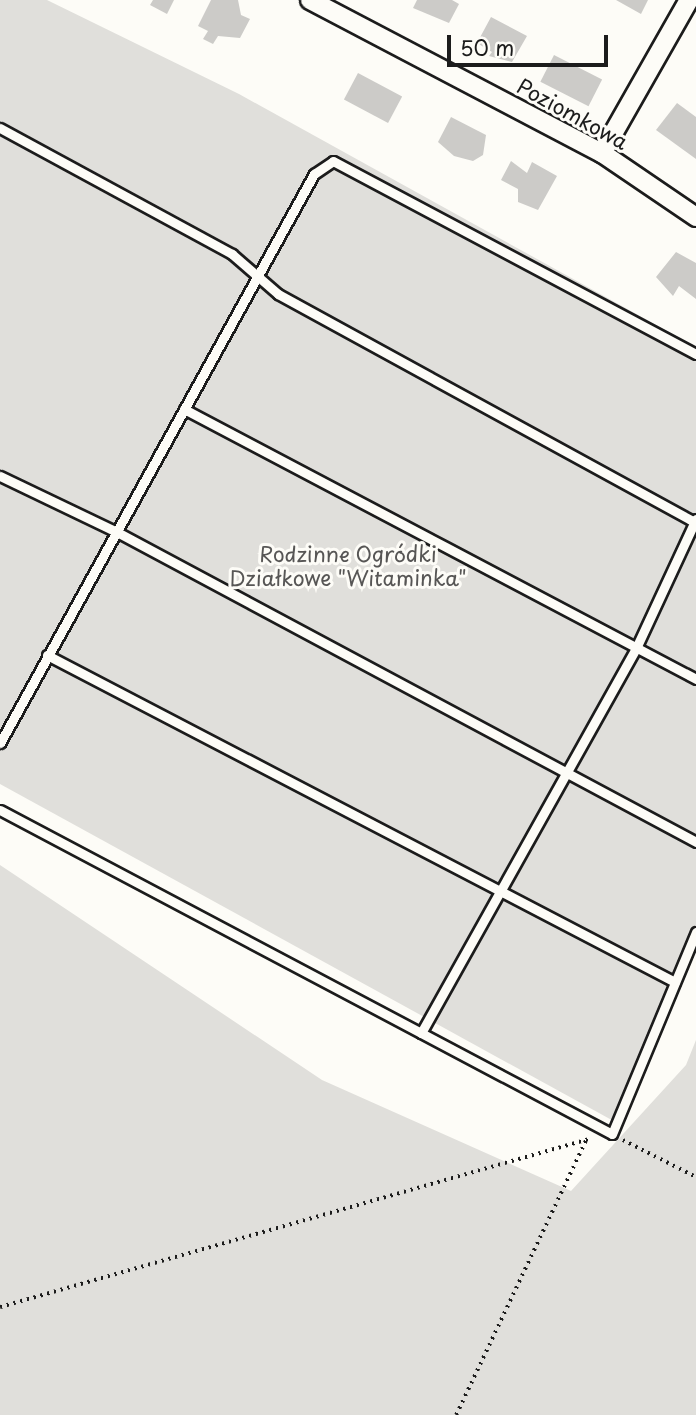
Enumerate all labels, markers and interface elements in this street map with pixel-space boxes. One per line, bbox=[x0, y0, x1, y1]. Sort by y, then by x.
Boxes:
scale bar bbox=[451, 21, 612, 65]
text: 50 m bbox=[460, 31, 514, 63]
street label: Poziomkowa bbox=[513, 72, 633, 154]
park label: Rodzinne Ogródki Działkowe "Witaminka" bbox=[229, 540, 467, 590]

